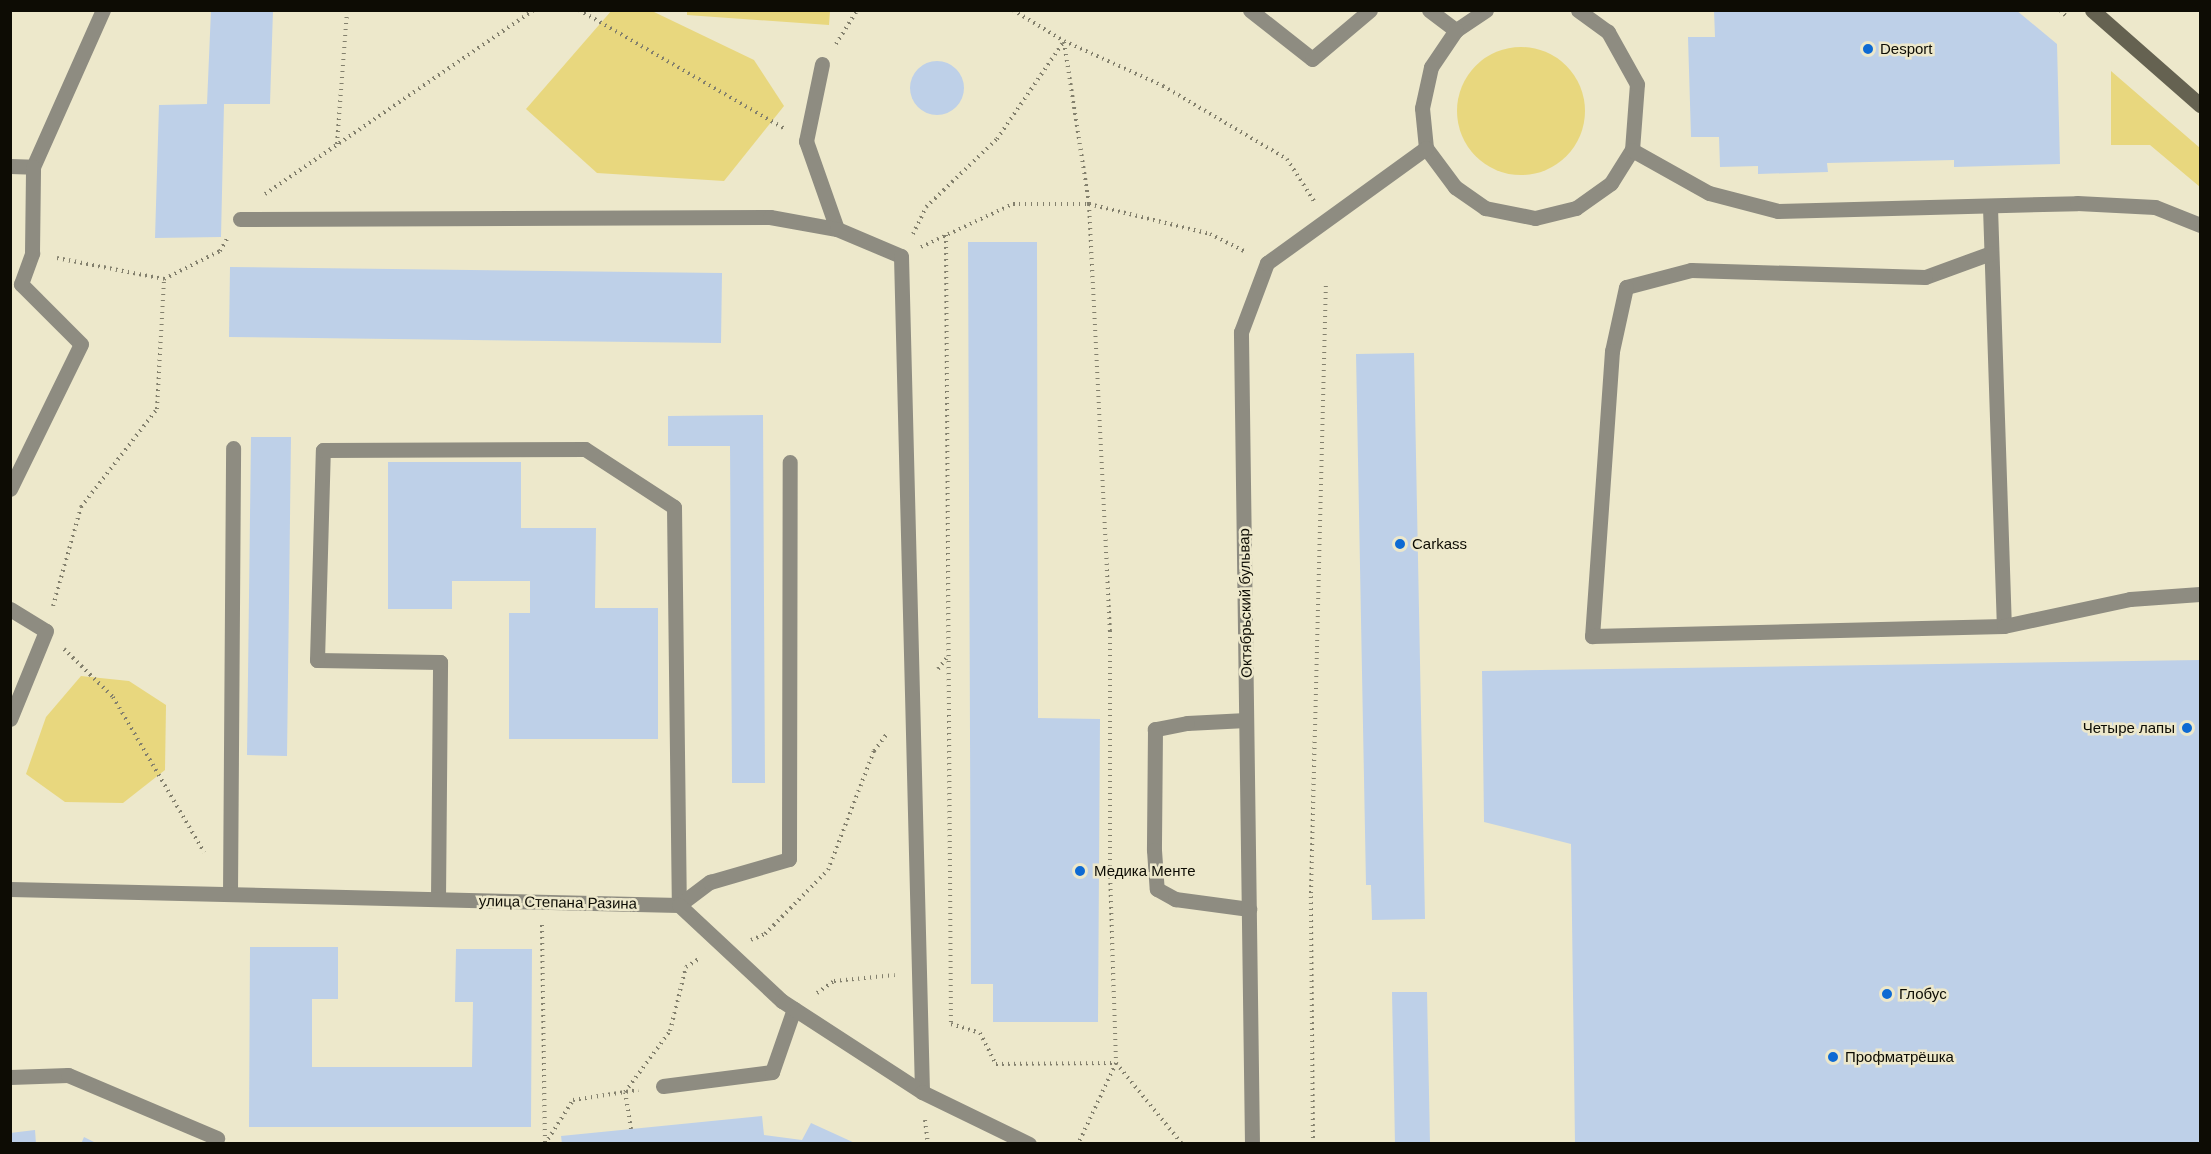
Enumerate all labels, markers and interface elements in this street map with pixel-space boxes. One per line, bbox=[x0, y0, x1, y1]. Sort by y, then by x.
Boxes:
place label: Desport bbox=[1880, 40, 1933, 58]
marker: Desport bbox=[1861, 42, 1875, 56]
street label: Октябрьский бульвар bbox=[1235, 528, 1255, 678]
place label: Carkass bbox=[1412, 535, 1467, 553]
marker: Carkass bbox=[1393, 537, 1407, 551]
place label: Четыре лапы bbox=[2083, 719, 2175, 737]
marker: Четыре лапы bbox=[2180, 721, 2194, 735]
marker: Медика Менте bbox=[1071, 862, 1089, 880]
place label: Медика Менте bbox=[1094, 862, 1196, 880]
street label: улица Степана Разина bbox=[479, 892, 637, 912]
place label: Глобус bbox=[1899, 985, 1947, 1003]
marker: Глобус bbox=[1880, 987, 1894, 1001]
place label: Профматрёшка bbox=[1845, 1048, 1954, 1066]
marker: Профматрёшка bbox=[1826, 1050, 1840, 1064]

